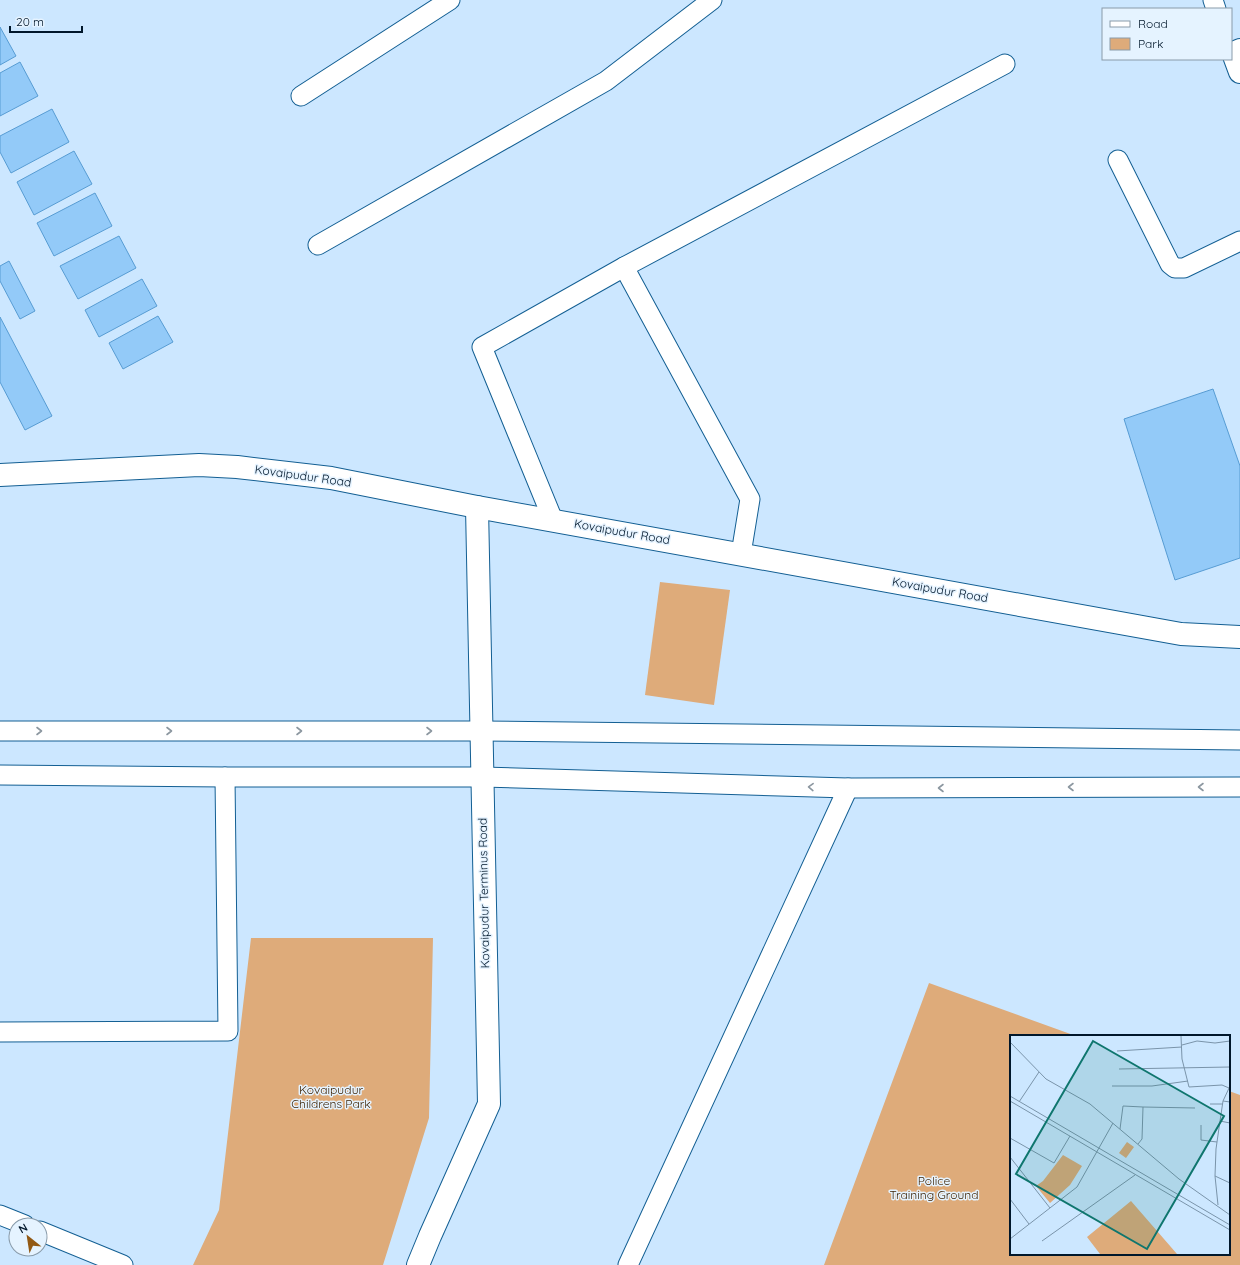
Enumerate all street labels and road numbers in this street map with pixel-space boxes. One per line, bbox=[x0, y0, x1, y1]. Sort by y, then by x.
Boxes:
street label: Kovaipudur Road bbox=[254, 461, 352, 490]
street label: Kovaipudur Road bbox=[573, 516, 671, 547]
street label: Kovaipudur Road bbox=[891, 574, 989, 605]
street label: Kovaipudur Terminus Road bbox=[475, 818, 492, 968]

